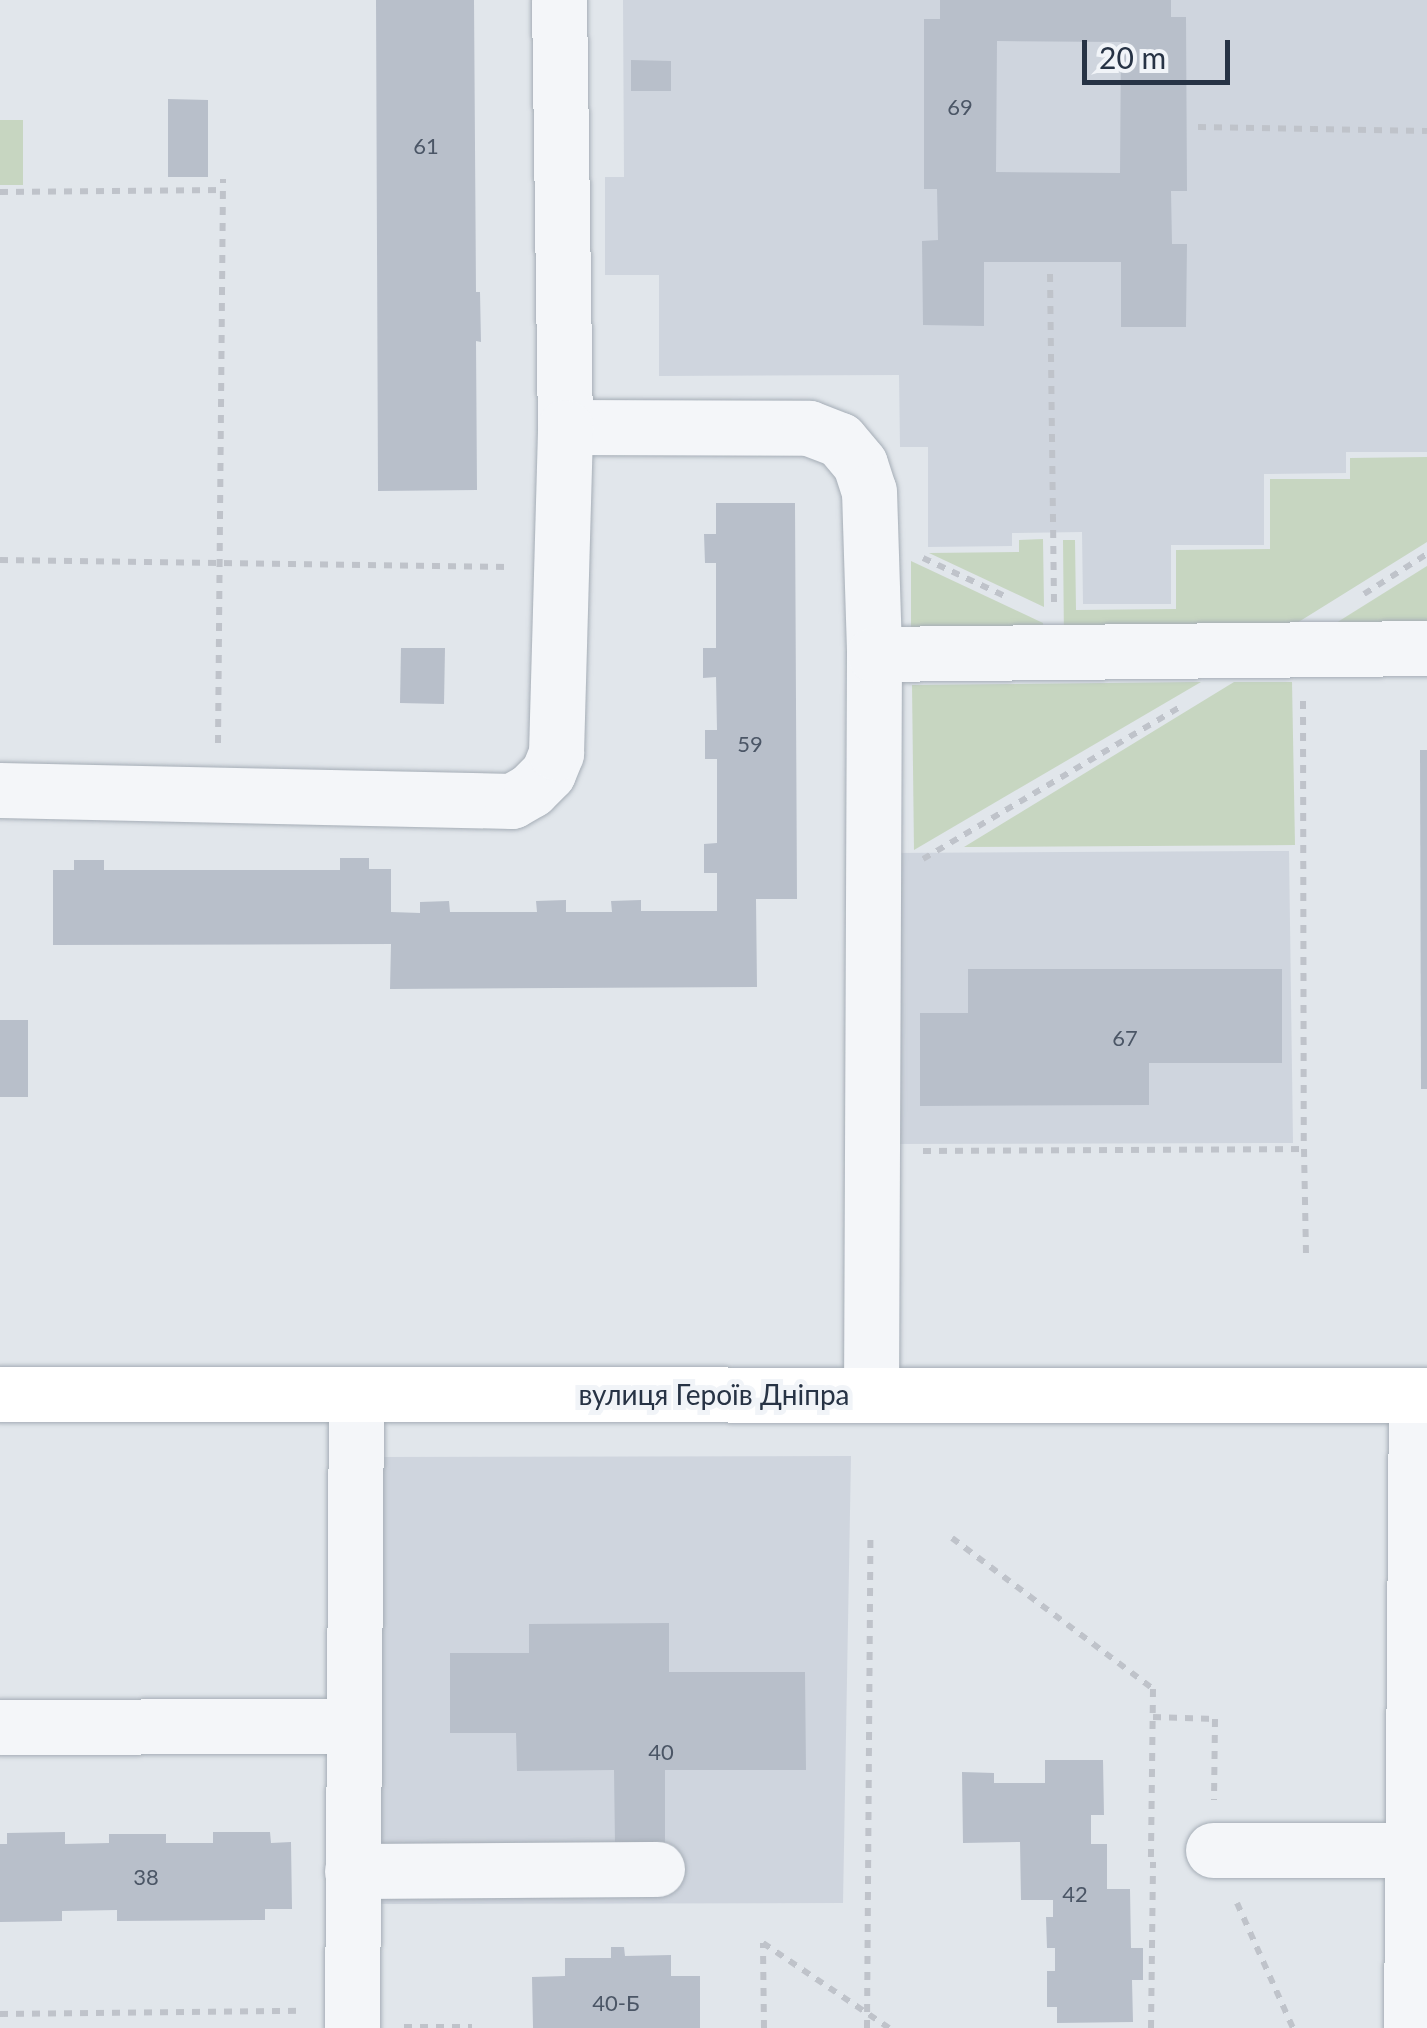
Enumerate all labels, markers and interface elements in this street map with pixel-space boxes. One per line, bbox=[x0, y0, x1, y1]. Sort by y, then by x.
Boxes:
scale bar bbox=[1087, 20, 1234, 82]
text: 20 m bbox=[1099, 39, 1166, 75]
house number: 69 bbox=[947, 94, 973, 120]
house number: 61 bbox=[413, 133, 439, 159]
house number: 59 bbox=[737, 731, 763, 757]
house number: 67 bbox=[1112, 1025, 1138, 1051]
street label: вулиця Героїв Дніпра bbox=[579, 1377, 849, 1411]
house number: 40 bbox=[648, 1739, 674, 1765]
house number: 38 bbox=[133, 1864, 159, 1890]
house number: 42 bbox=[1062, 1881, 1088, 1907]
house number: 40-Б bbox=[592, 1990, 640, 2016]

